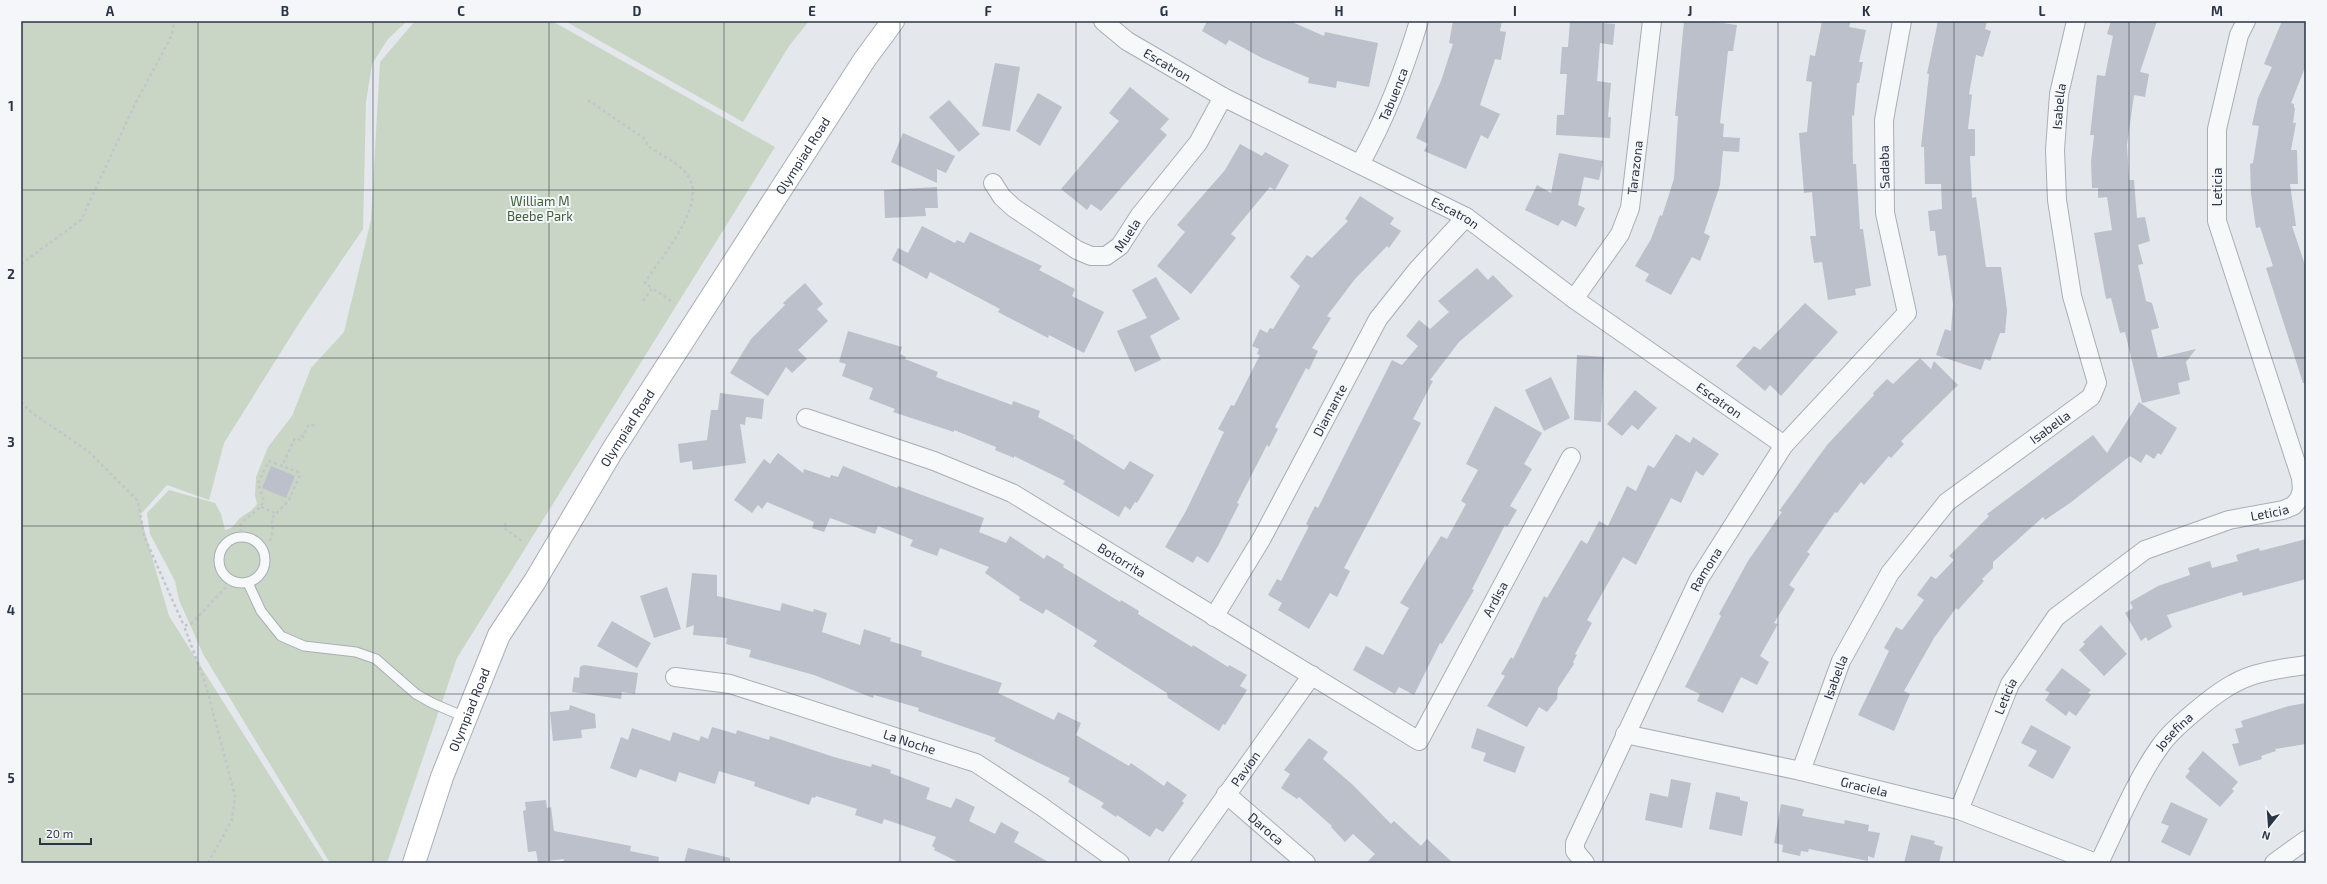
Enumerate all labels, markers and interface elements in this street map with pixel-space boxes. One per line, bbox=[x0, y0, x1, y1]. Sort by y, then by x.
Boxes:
text: A bbox=[106, 3, 115, 19]
text: B bbox=[281, 3, 289, 19]
text: C bbox=[457, 3, 465, 19]
text: D bbox=[633, 3, 642, 19]
text: E bbox=[808, 3, 816, 19]
text: F bbox=[984, 3, 992, 19]
text: G bbox=[1160, 3, 1168, 19]
text: H bbox=[1335, 3, 1344, 19]
text: I bbox=[1513, 3, 1517, 19]
text: J bbox=[1688, 3, 1692, 19]
text: K bbox=[1862, 3, 1871, 19]
text: L bbox=[2039, 3, 2046, 19]
text: M bbox=[2211, 3, 2223, 19]
street label: Escatron bbox=[1141, 44, 1194, 85]
street label: Tabuenca bbox=[1375, 66, 1411, 124]
street label: Isabella bbox=[2049, 81, 2069, 130]
text: 1 bbox=[8, 98, 14, 114]
street label: Olympiad Road bbox=[772, 114, 833, 197]
street label: Tarazona bbox=[1624, 140, 1646, 196]
street label: Sadaba bbox=[1876, 145, 1892, 189]
street label: Leticia bbox=[2209, 168, 2225, 206]
park label: William M Beebe Park bbox=[507, 193, 573, 224]
street label: Escatron bbox=[1429, 193, 1483, 232]
street label: Muela bbox=[1110, 215, 1144, 255]
text: 2 bbox=[7, 266, 15, 282]
street label: Escatron bbox=[1693, 379, 1745, 422]
street label: Diamante bbox=[1309, 381, 1350, 439]
street label: Olympiad Road bbox=[597, 386, 658, 470]
street label: Isabella bbox=[2026, 407, 2073, 447]
text: 3 bbox=[7, 434, 15, 450]
street label: Leticia bbox=[2249, 501, 2291, 524]
street label: Botorrita bbox=[1095, 539, 1149, 581]
street label: Ramona bbox=[1686, 544, 1725, 594]
street label: Ardisa bbox=[1479, 579, 1511, 619]
text: 4 bbox=[7, 602, 15, 618]
street label: Isabella bbox=[1820, 652, 1851, 702]
street label: Olympiad Road bbox=[445, 665, 493, 754]
street label: Leticia bbox=[1990, 674, 2020, 717]
street label: Josefina bbox=[2151, 709, 2196, 754]
street label: La Noche bbox=[881, 726, 938, 758]
street label: Pavion bbox=[1227, 748, 1263, 789]
text: 5 bbox=[7, 770, 15, 786]
street label: Graciela bbox=[1839, 773, 1890, 800]
north arrow bbox=[2249, 806, 2289, 846]
street label: Daroca bbox=[1245, 809, 1287, 848]
scale bar bbox=[40, 820, 91, 846]
text: 20 m bbox=[46, 826, 73, 840]
text: N bbox=[2260, 829, 2272, 843]

